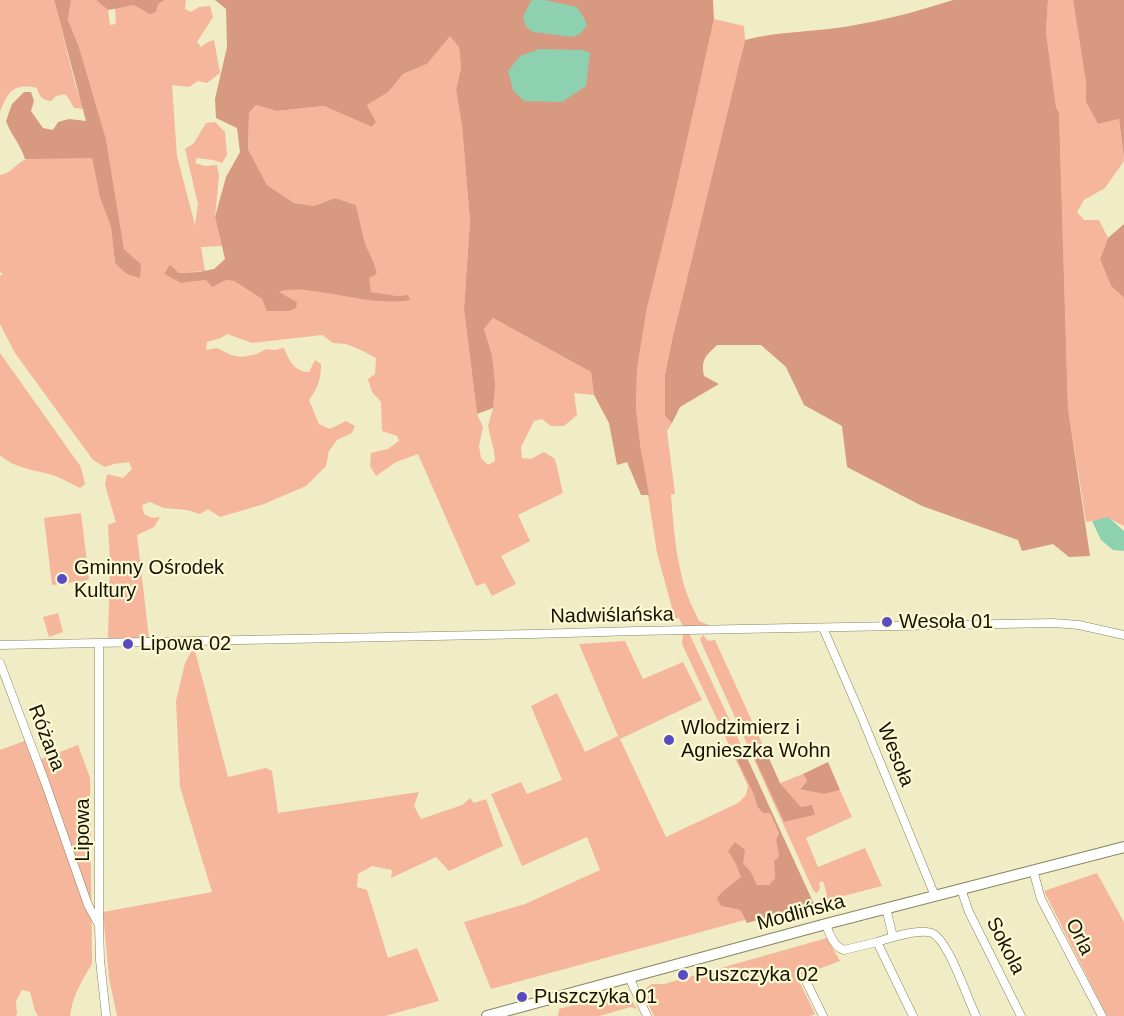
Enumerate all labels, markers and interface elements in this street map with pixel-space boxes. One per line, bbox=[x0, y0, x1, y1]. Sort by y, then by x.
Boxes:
place label: Gminny Ośrodek Kultury bbox=[74, 556, 224, 603]
marker: Gminny Ośrodek Kultury bbox=[55, 572, 69, 586]
street label: Nadwiślańska bbox=[550, 603, 674, 629]
place label: Wesoła 01 bbox=[899, 610, 993, 634]
marker: Wesoła 01 bbox=[880, 615, 894, 629]
place label: Lipowa 02 bbox=[140, 632, 231, 656]
marker: Lipowa 02 bbox=[121, 637, 135, 651]
street label: Różana bbox=[22, 702, 70, 774]
place label: Wlodzimierz i Agnieszka Wohn bbox=[681, 716, 831, 763]
street label: Wesoła bbox=[871, 720, 919, 790]
marker: Wlodzimierz i Agnieszka Wohn bbox=[662, 733, 676, 747]
street label: Lipowa bbox=[71, 798, 95, 862]
street label: Modlińska bbox=[754, 890, 848, 936]
street label: Sokola bbox=[980, 913, 1030, 979]
street label: Orla bbox=[1060, 915, 1098, 959]
place label: Puszczyka 02 bbox=[695, 963, 818, 987]
marker: Puszczyka 02 bbox=[676, 968, 690, 982]
place label: Puszczyka 01 bbox=[534, 985, 657, 1009]
marker: Puszczyka 01 bbox=[515, 990, 529, 1004]

